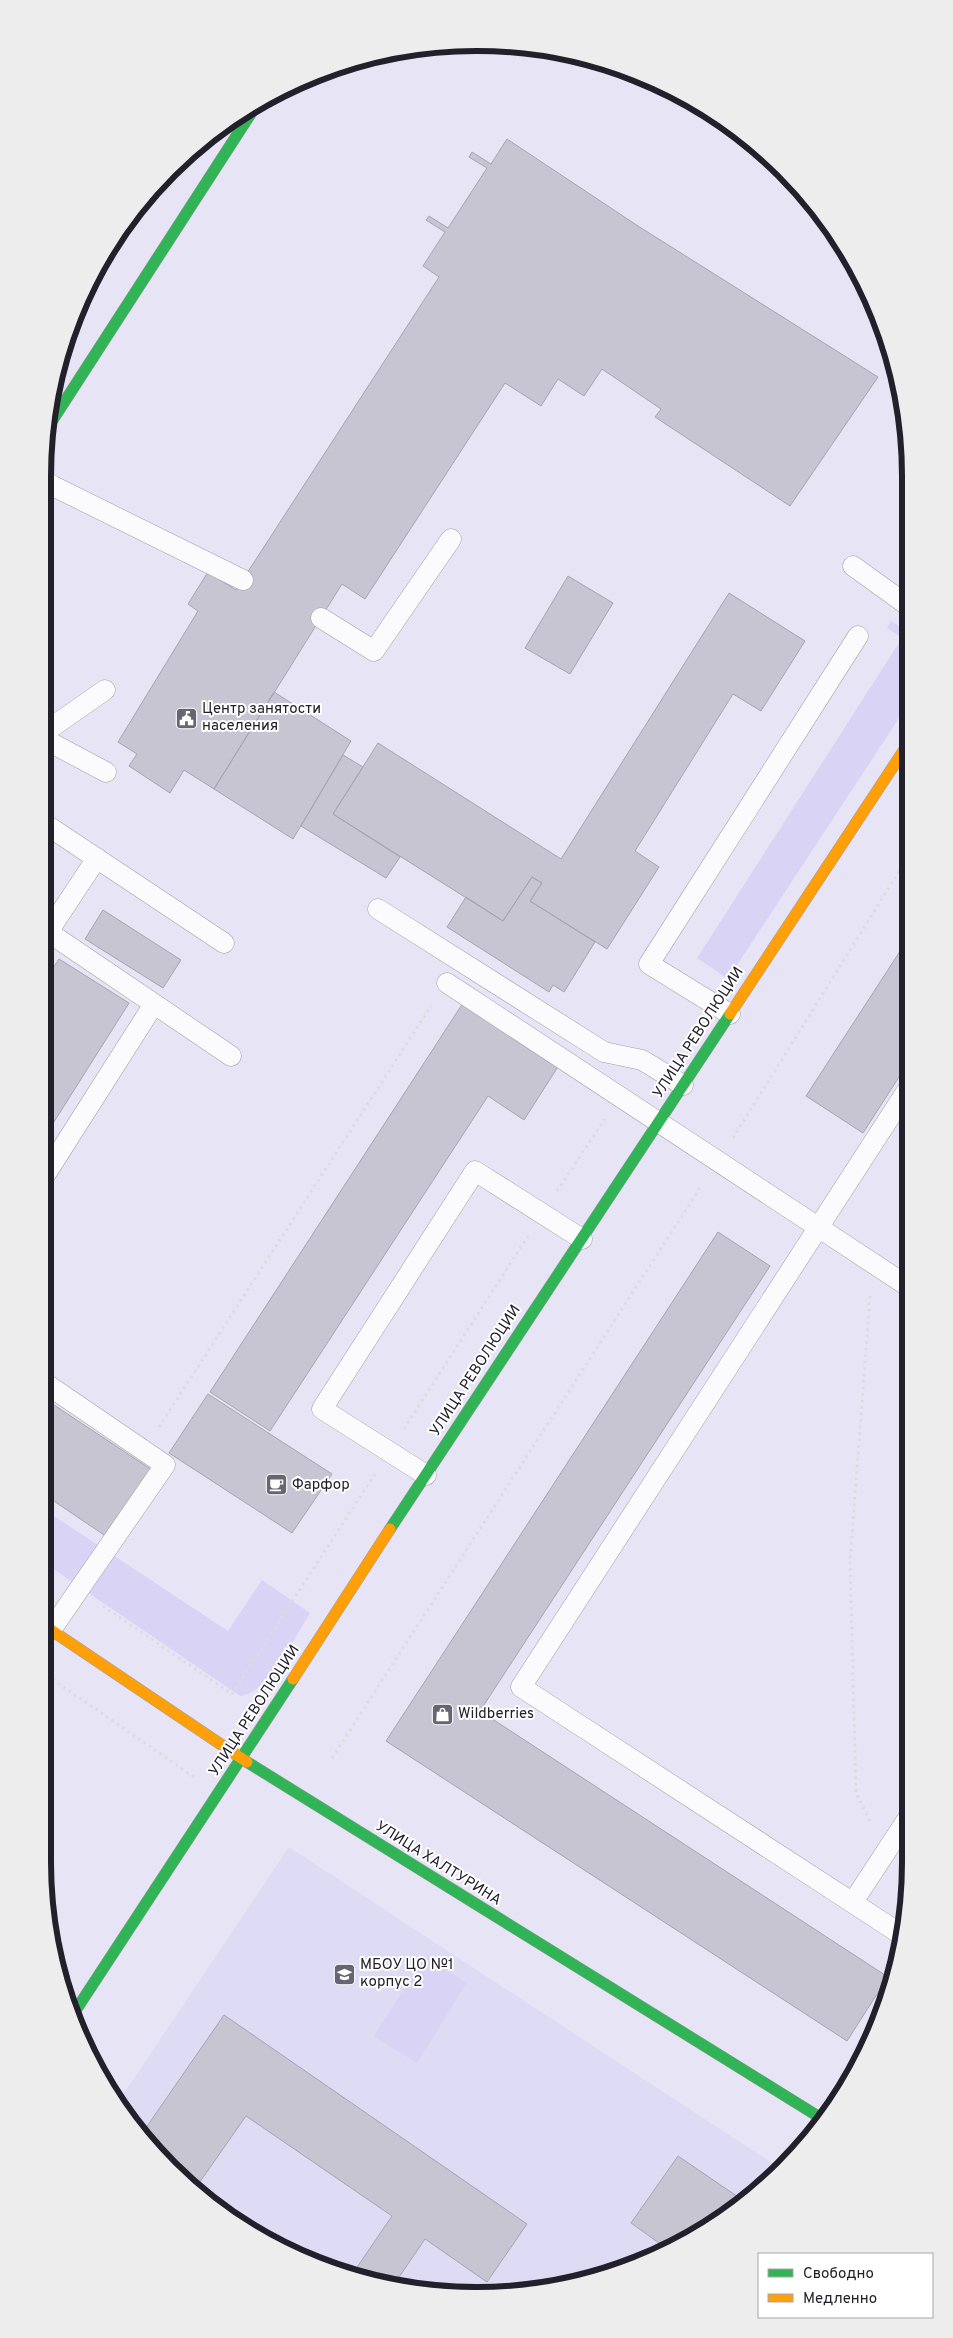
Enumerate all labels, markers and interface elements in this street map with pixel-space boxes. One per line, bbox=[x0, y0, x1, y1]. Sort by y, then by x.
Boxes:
place label: Центр занятости населения bbox=[202, 700, 321, 736]
public building icon: Центр занятости населения bbox=[174, 706, 198, 730]
street label: УЛИЦА РЕВОЛЮЦИИ bbox=[649, 964, 749, 1102]
street label: УЛИЦА РЕВОЛЮЦИИ bbox=[426, 1302, 526, 1440]
cafe icon: Фарфор bbox=[264, 1473, 288, 1497]
place label: Фарфор bbox=[292, 1476, 350, 1495]
street label: УЛИЦА РЕВОЛЮЦИИ bbox=[205, 1642, 305, 1780]
shop icon: Wildberries bbox=[430, 1702, 454, 1726]
place label: Wildberries bbox=[458, 1705, 534, 1724]
street label: УЛИЦА ХАЛТУРИНА bbox=[372, 1818, 504, 1910]
place label: МБОУ ЦО №1 корпус 2 bbox=[360, 1956, 454, 1992]
school or university icon: МБОУ ЦО №1 корпус 2 bbox=[332, 1962, 356, 1986]
legend bbox=[758, 2253, 933, 2318]
text: Свободно bbox=[803, 2265, 874, 2284]
text: Медленно bbox=[803, 2290, 877, 2309]

